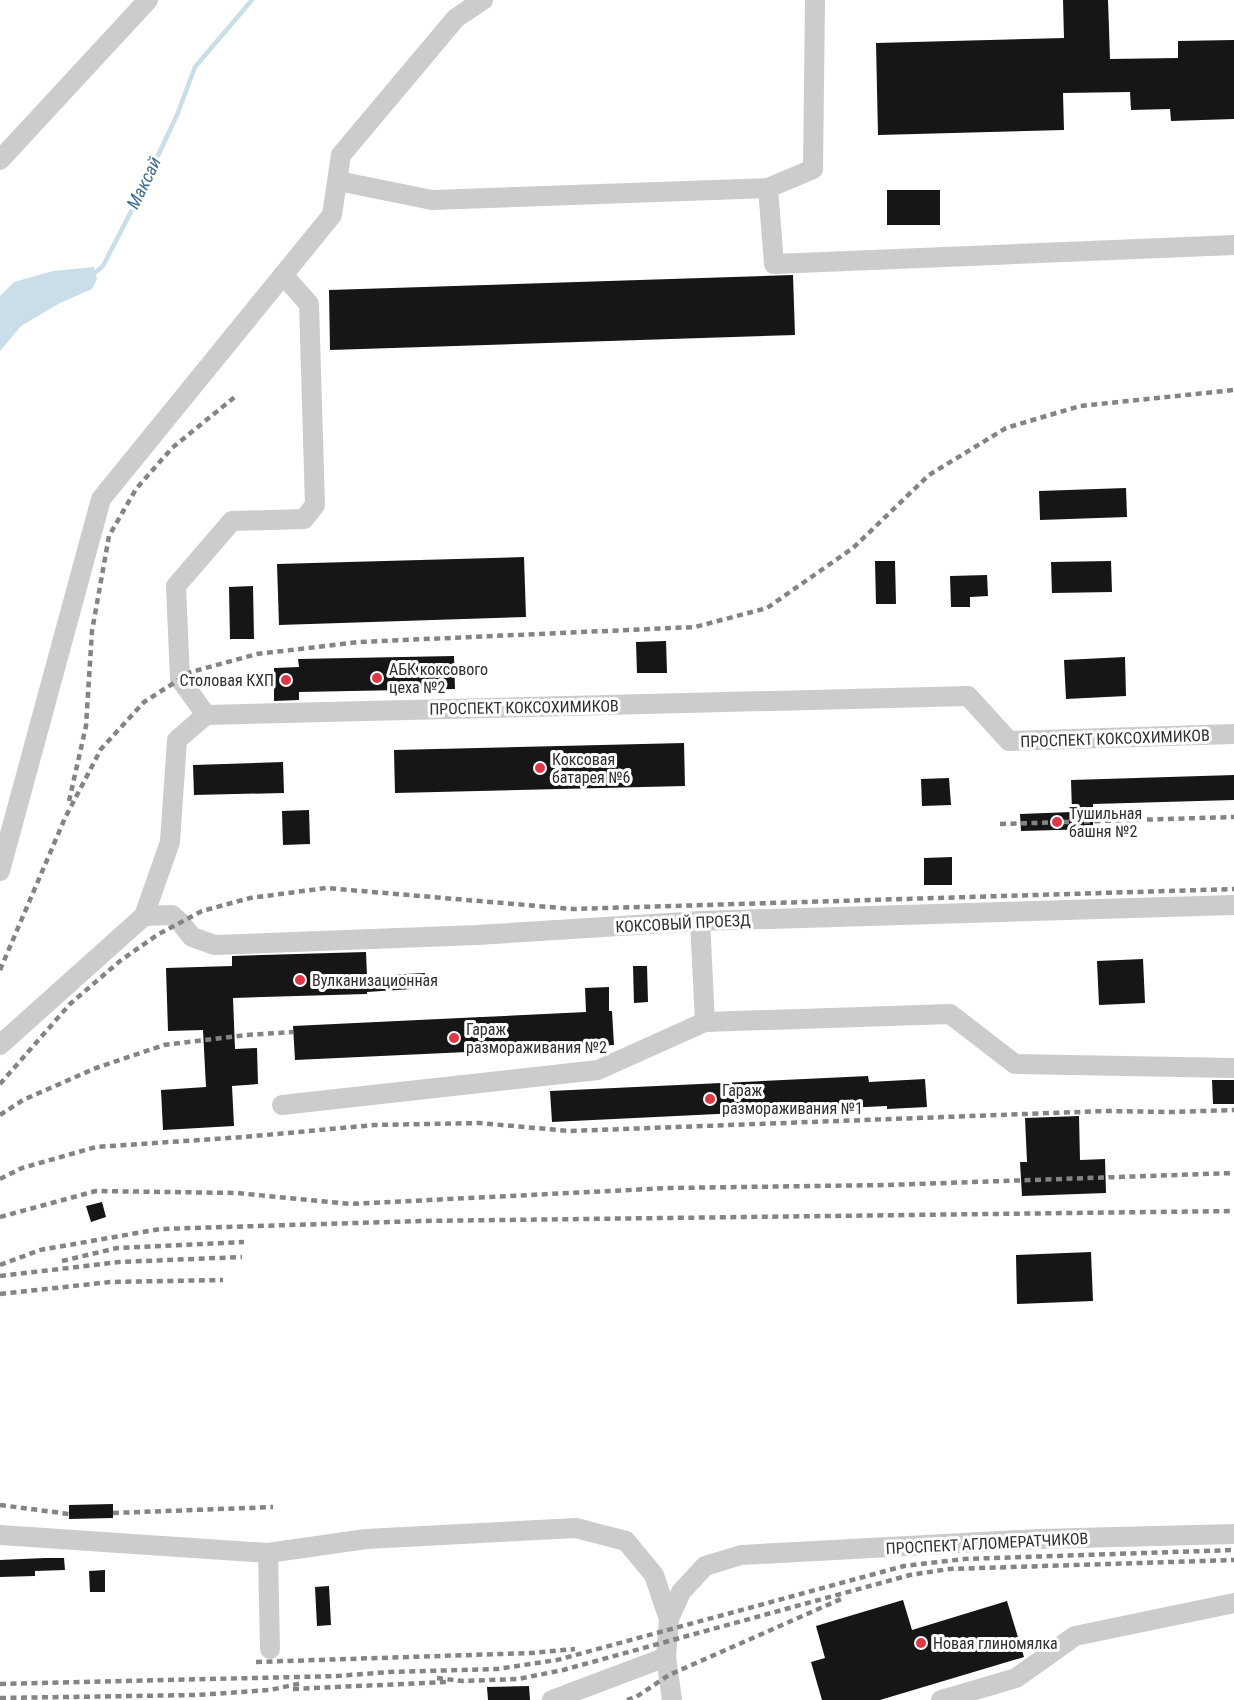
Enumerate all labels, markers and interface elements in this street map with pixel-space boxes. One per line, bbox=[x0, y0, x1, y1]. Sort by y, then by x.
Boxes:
water label: Максай bbox=[122, 153, 165, 212]
place label: АБК коксового цеха №2 bbox=[389, 660, 488, 697]
place label: Столовая КХП bbox=[180, 671, 274, 690]
marker: АБК коксового цеха №2 bbox=[370, 671, 384, 685]
marker: Столовая КХП bbox=[279, 673, 293, 687]
street label: ПРОСПЕКТ КОКСОХИМИКОВ bbox=[429, 696, 619, 719]
street label: ПРОСПЕКТ КОКСОХИМИКОВ bbox=[1020, 726, 1210, 751]
place label: Коксовая батарея №6 bbox=[552, 750, 631, 787]
marker: Коксовая батарея №6 bbox=[533, 761, 547, 775]
place label: Тушильная башня №2 bbox=[1069, 804, 1142, 841]
marker: Тушильная башня №2 bbox=[1050, 815, 1064, 829]
street label: КОКСОВЫЙ ПРОЕЗД bbox=[615, 910, 752, 937]
place label: Вулканизационная bbox=[312, 971, 438, 990]
marker: Вулканизационная bbox=[293, 973, 307, 987]
place label: Гараж размораживания №2 bbox=[466, 1020, 607, 1057]
marker: Гараж размораживания №2 bbox=[447, 1031, 461, 1045]
place label: Гараж размораживания №1 bbox=[722, 1081, 863, 1118]
marker: Гараж размораживания №1 bbox=[703, 1092, 717, 1106]
street label: ПРОСПЕКТ АГЛОМЕРАТЧИКОВ bbox=[885, 1529, 1089, 1558]
place label: Новая глиномялка bbox=[933, 1634, 1058, 1653]
marker: Новая глиномялка bbox=[914, 1636, 928, 1650]

